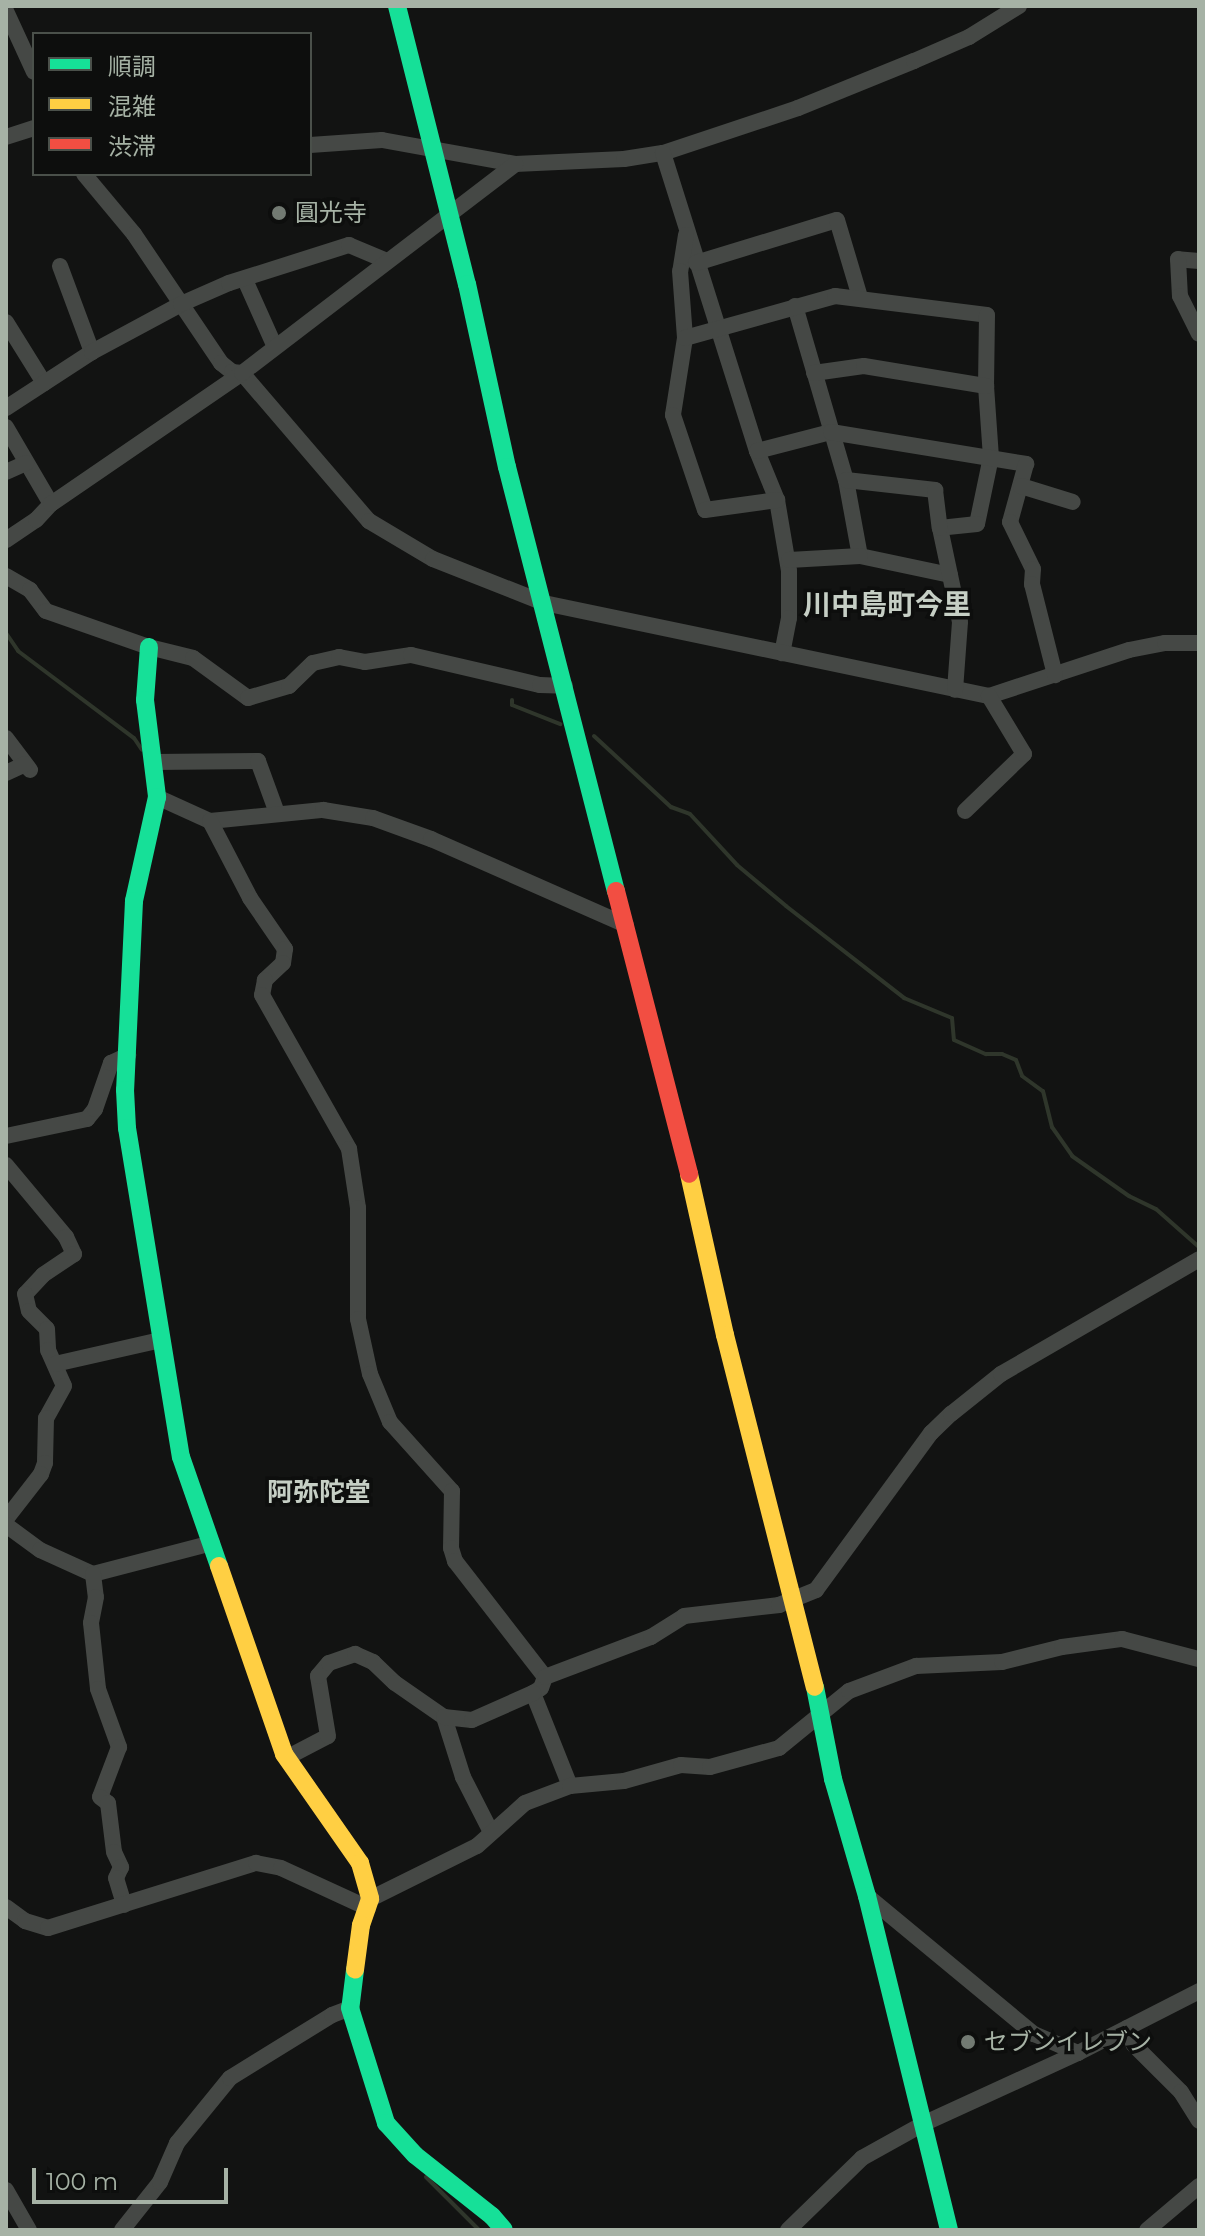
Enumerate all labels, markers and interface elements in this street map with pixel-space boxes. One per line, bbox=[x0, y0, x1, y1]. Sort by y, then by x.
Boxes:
legend bbox=[32, 32, 312, 176]
text: 順調 bbox=[108, 52, 156, 81]
text: 混雑 bbox=[108, 92, 156, 121]
text: 渋滞 bbox=[108, 132, 156, 161]
place label: 圓光寺 bbox=[295, 199, 367, 227]
marker: 圓光寺 bbox=[270, 204, 288, 222]
district label: 川中島町今里 bbox=[803, 587, 971, 621]
district label: 阿弥陀堂 bbox=[267, 1477, 371, 1509]
place label: セブンイレブン bbox=[984, 2028, 1152, 2056]
marker: セブンイレブン bbox=[959, 2033, 977, 2051]
scale bar bbox=[36, 2152, 232, 2202]
text: 100 m bbox=[46, 2167, 118, 2196]

